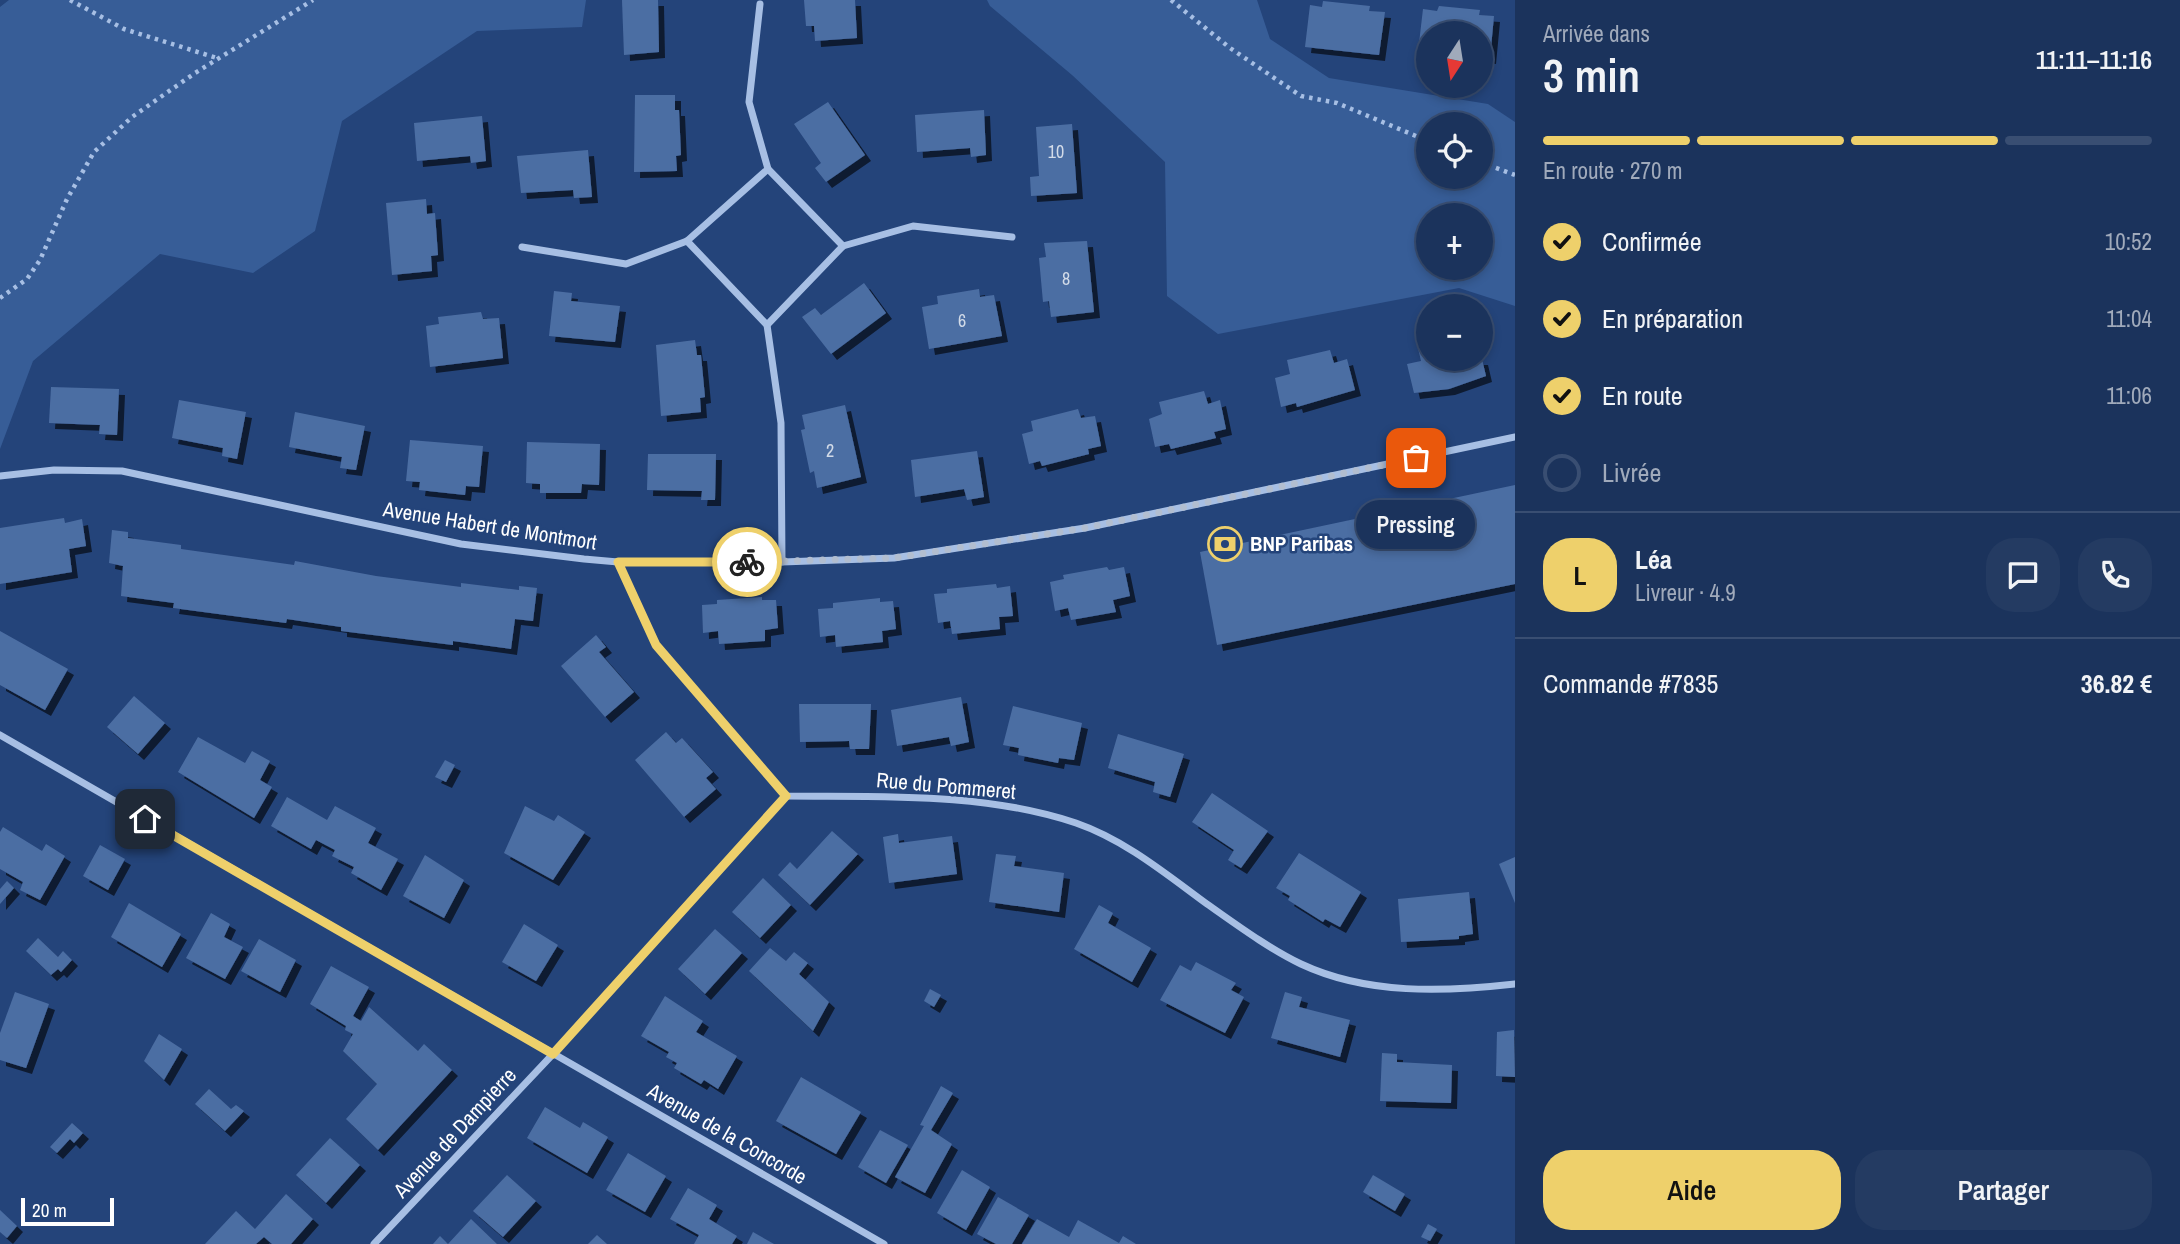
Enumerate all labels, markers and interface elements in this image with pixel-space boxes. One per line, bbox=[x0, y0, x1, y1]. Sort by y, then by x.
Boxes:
text: Arrivée dans bbox=[1543, 18, 1650, 49]
north arrow bbox=[1416, 21, 1493, 98]
map controls bbox=[1416, 21, 1493, 371]
text: 11:11–11:16 bbox=[2036, 42, 2152, 77]
text: 3 min bbox=[1543, 44, 1640, 106]
button: locate bbox=[1416, 112, 1493, 189]
house number: 10 bbox=[1048, 139, 1064, 164]
text: En route · 270 m bbox=[1543, 155, 1682, 186]
button: + bbox=[1416, 203, 1493, 280]
icon: check bbox=[1543, 223, 1581, 261]
text: Confirmée bbox=[1602, 224, 1702, 259]
text: 10:52 bbox=[2105, 226, 2152, 257]
house number: 8 bbox=[1062, 266, 1070, 291]
button: − bbox=[1416, 294, 1493, 371]
icon: check bbox=[1543, 300, 1581, 338]
text: En préparation bbox=[1602, 301, 1743, 336]
text: 11:04 bbox=[2106, 303, 2152, 334]
house number: 6 bbox=[958, 308, 966, 333]
icon: check bbox=[1543, 377, 1581, 415]
text: En route bbox=[1602, 378, 1683, 413]
text: 11:06 bbox=[2106, 380, 2152, 411]
pin bbox=[1386, 428, 1446, 488]
house number: 2 bbox=[826, 438, 834, 463]
icon: bag bbox=[1397, 439, 1435, 477]
text: Livrée bbox=[1602, 455, 1661, 490]
street label: Avenue Habert de Montmort bbox=[380, 494, 599, 557]
callout: Pressing bbox=[1356, 500, 1476, 549]
text: Pressing bbox=[1377, 509, 1454, 540]
bank icon: BNP Paribas bbox=[1206, 525, 1244, 563]
courier bbox=[712, 527, 782, 597]
place label: BNP Paribas bbox=[1250, 529, 1353, 558]
button: chat bbox=[1986, 538, 2060, 612]
button: phone bbox=[2078, 538, 2152, 612]
text: Léa bbox=[1635, 542, 1672, 577]
icon: bike bbox=[728, 543, 766, 581]
text: L bbox=[1573, 558, 1587, 593]
text: Livreur · 4.9 bbox=[1635, 577, 1736, 608]
text: Commande #7835 bbox=[1543, 666, 1718, 701]
text: 36.82 € bbox=[2081, 666, 2152, 701]
street label: Rue du Pommeret bbox=[875, 765, 1017, 806]
pin bbox=[115, 789, 175, 849]
icon: home bbox=[126, 800, 164, 838]
street label: Avenue de Dampierre bbox=[386, 1061, 523, 1205]
street label: Avenue de la Concorde bbox=[641, 1076, 812, 1191]
button: Aide bbox=[1543, 1150, 1841, 1230]
button: Partager bbox=[1855, 1150, 2152, 1230]
scale bar bbox=[21, 1195, 114, 1227]
text: 20 m bbox=[32, 1197, 67, 1223]

